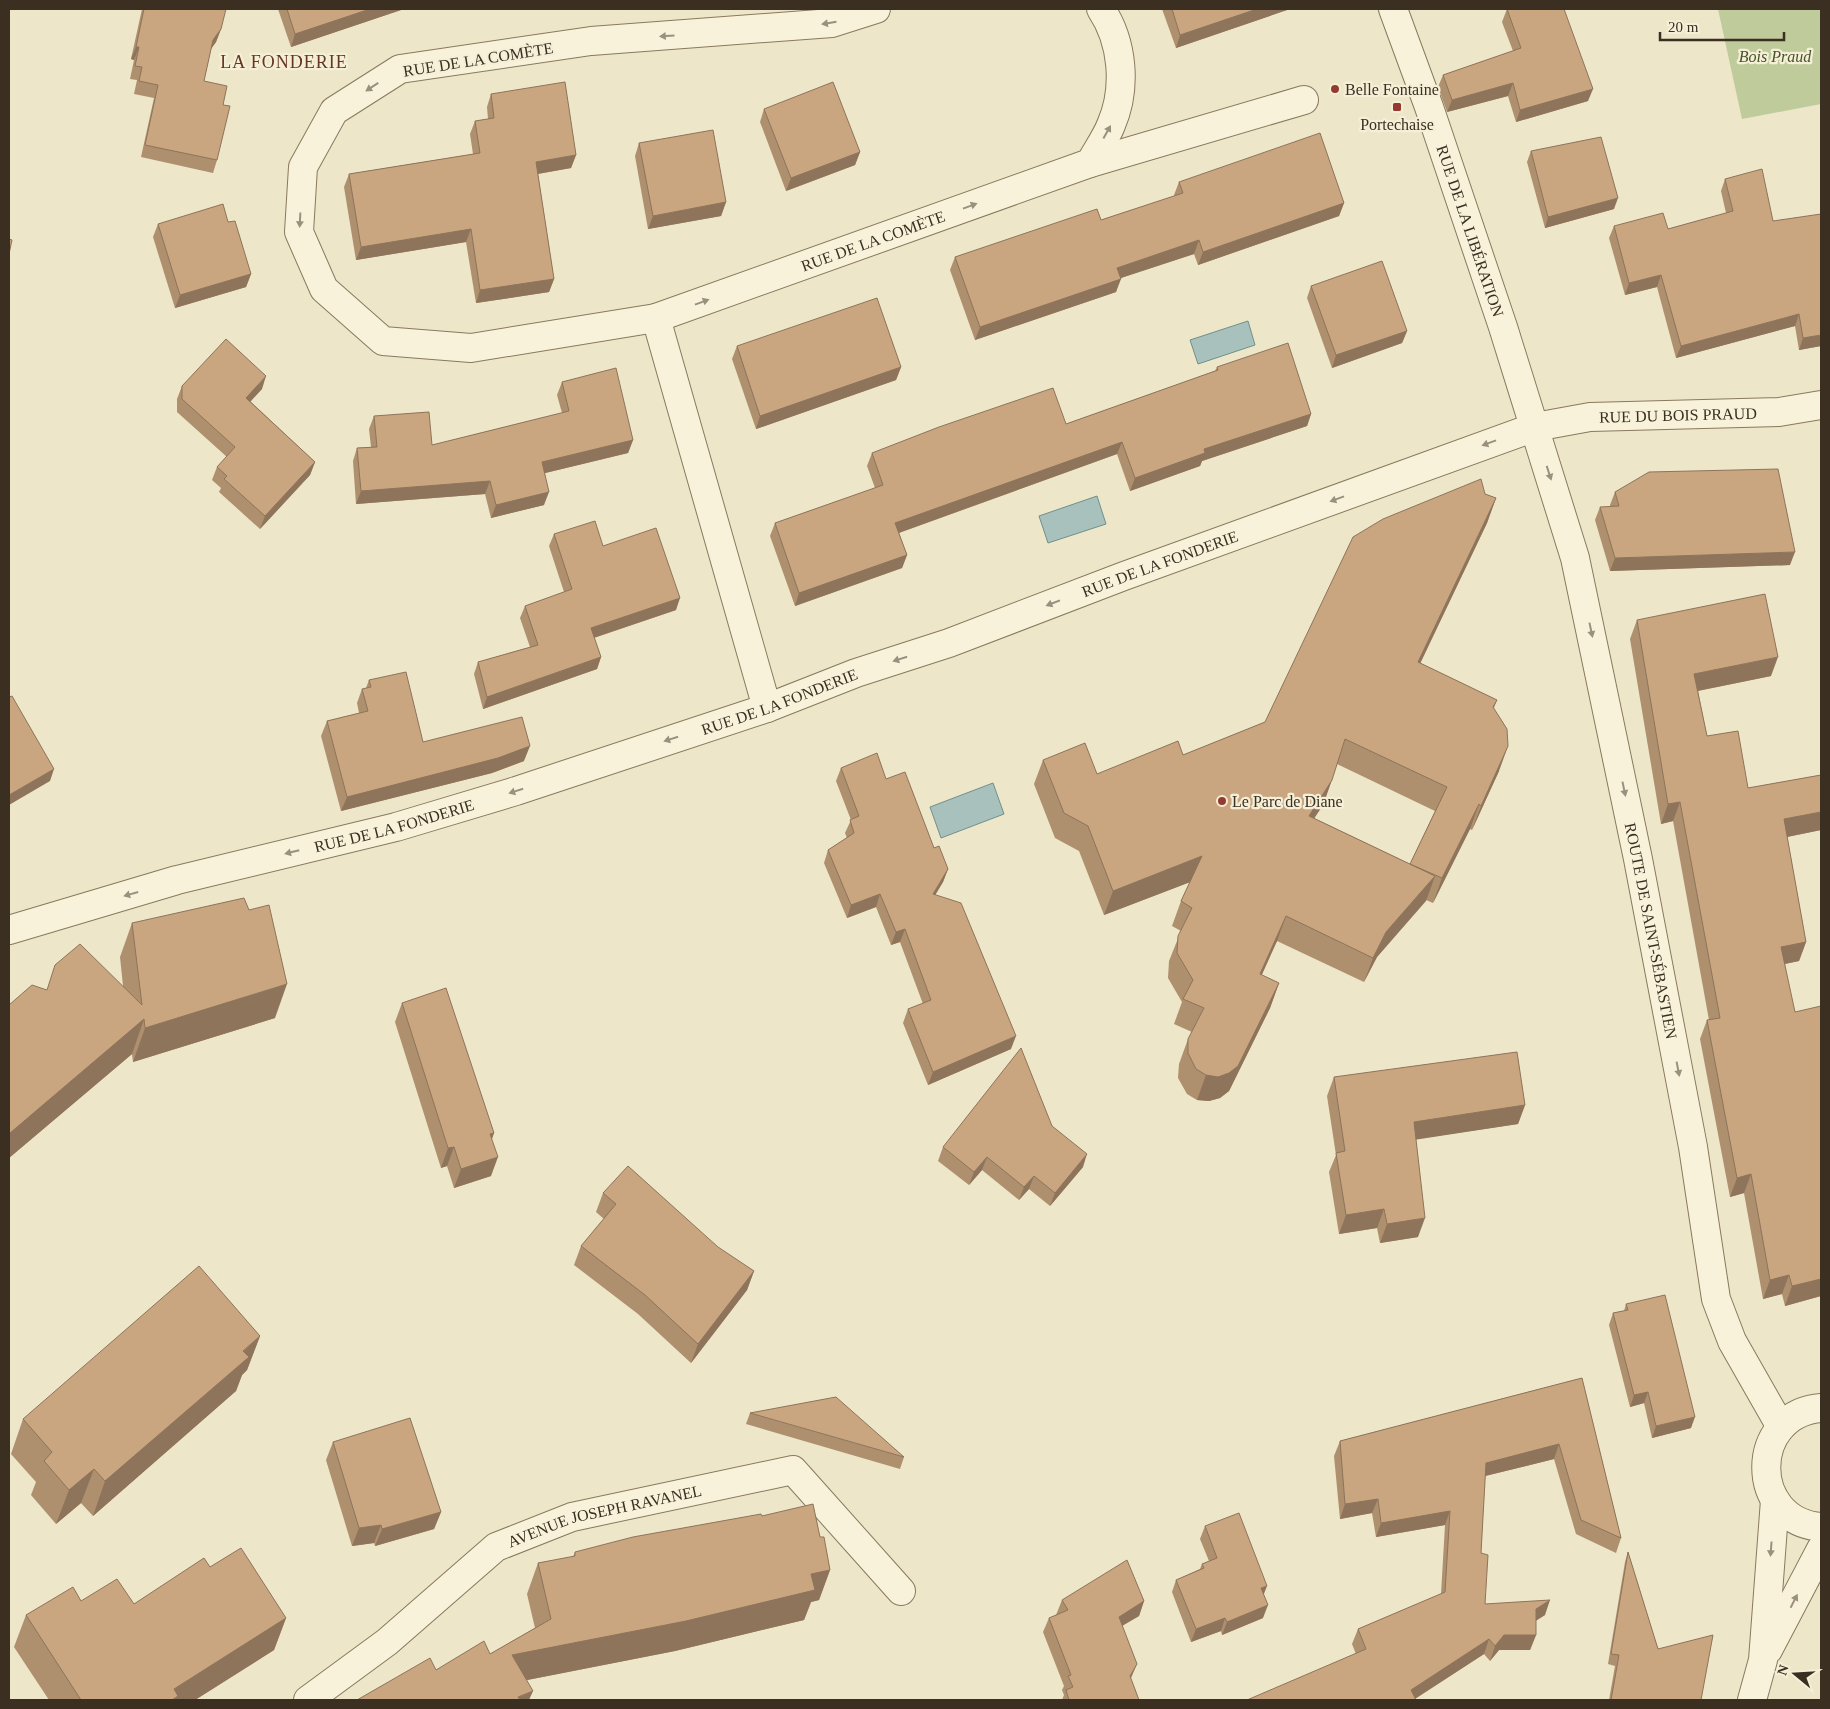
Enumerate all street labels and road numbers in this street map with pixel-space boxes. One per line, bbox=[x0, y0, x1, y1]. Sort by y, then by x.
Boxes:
street label: RUE DE LA COMÈTE bbox=[402, 38, 554, 80]
street label: RUE DE LA LIBÉRATION bbox=[1433, 143, 1507, 319]
street label: RUE DE LA COMÈTE bbox=[799, 208, 947, 275]
street label: RUE DU BOIS PRAUD bbox=[1599, 405, 1757, 426]
street label: RUE DE LA FONDERIE bbox=[1080, 527, 1240, 600]
street label: RUE DE LA FONDERIE bbox=[699, 665, 860, 738]
street label: RUE DE LA FONDERIE bbox=[312, 796, 476, 856]
street label: ROUTE DE SAINT-SÉBASTIEN bbox=[1622, 821, 1680, 1041]
street label: AVENUE JOSEPH RAVANEL bbox=[505, 1482, 703, 1551]

